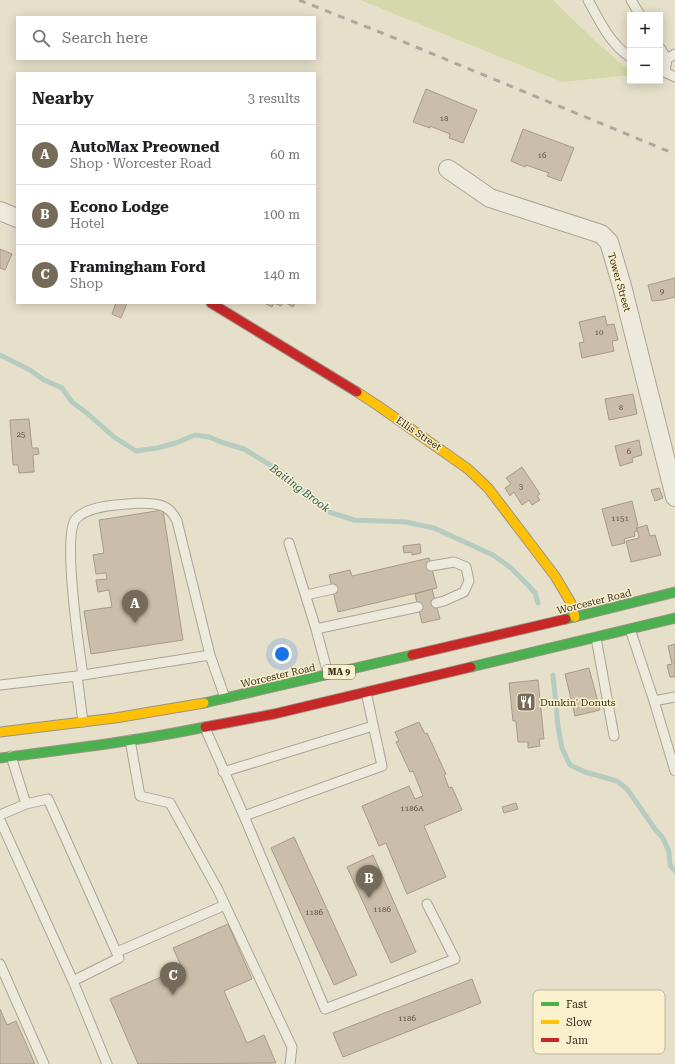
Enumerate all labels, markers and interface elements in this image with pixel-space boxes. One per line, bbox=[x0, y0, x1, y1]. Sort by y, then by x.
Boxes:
map controls bbox=[627, 12, 663, 84]
button: + bbox=[627, 12, 663, 48]
search box bbox=[16, 16, 316, 60]
icon: search bbox=[30, 27, 52, 49]
text: Search here bbox=[62, 29, 148, 47]
button: − bbox=[627, 48, 663, 84]
text: Nearby bbox=[32, 88, 94, 108]
text: 3 results bbox=[248, 91, 300, 106]
house number: 18 bbox=[440, 114, 449, 123]
text: AutoMax Preowned bbox=[70, 138, 220, 156]
text: A bbox=[40, 147, 50, 162]
text: 60 m bbox=[270, 147, 300, 162]
house number: 16 bbox=[538, 151, 547, 160]
text: Shop · Worcester Road bbox=[70, 156, 212, 171]
text: Econo Lodge bbox=[70, 198, 169, 216]
text: B bbox=[40, 207, 50, 222]
text: 100 m bbox=[263, 207, 300, 222]
text: Hotel bbox=[70, 216, 104, 231]
street label: Tower Street bbox=[606, 251, 633, 313]
text: Framingham Ford bbox=[70, 258, 205, 276]
text: C bbox=[40, 267, 50, 282]
text: 140 m bbox=[263, 267, 300, 282]
text: Shop bbox=[70, 276, 103, 291]
house number: 9 bbox=[660, 287, 665, 296]
house number: 10 bbox=[595, 328, 604, 337]
house number: 8 bbox=[619, 403, 624, 412]
street label: Ellis Street bbox=[394, 414, 443, 453]
house number: 25 bbox=[17, 430, 26, 439]
house number: 6 bbox=[627, 447, 632, 456]
water label: Baiting Brook bbox=[266, 461, 332, 515]
house number: 3 bbox=[519, 482, 524, 491]
house number: 1151 bbox=[611, 514, 629, 523]
street label: Worcester Road bbox=[556, 587, 633, 616]
pin: A bbox=[122, 590, 148, 623]
your location bbox=[272, 644, 292, 664]
street label: Worcester Road bbox=[240, 661, 317, 689]
road number: MA 9 bbox=[323, 665, 355, 679]
restaurant icon: Dunkin' Donuts bbox=[515, 691, 537, 713]
place label: Dunkin' Donuts bbox=[540, 697, 616, 708]
house number: 1186A bbox=[400, 804, 424, 813]
pin: B bbox=[356, 865, 382, 898]
house number: 1186 bbox=[373, 905, 391, 914]
house number: 1186 bbox=[305, 908, 323, 917]
pin: C bbox=[160, 962, 186, 995]
legend bbox=[533, 990, 665, 1054]
text: Fast bbox=[566, 998, 587, 1011]
house number: 1186 bbox=[398, 1014, 416, 1023]
text: Slow bbox=[566, 1016, 593, 1029]
text: Jam bbox=[566, 1034, 588, 1047]

